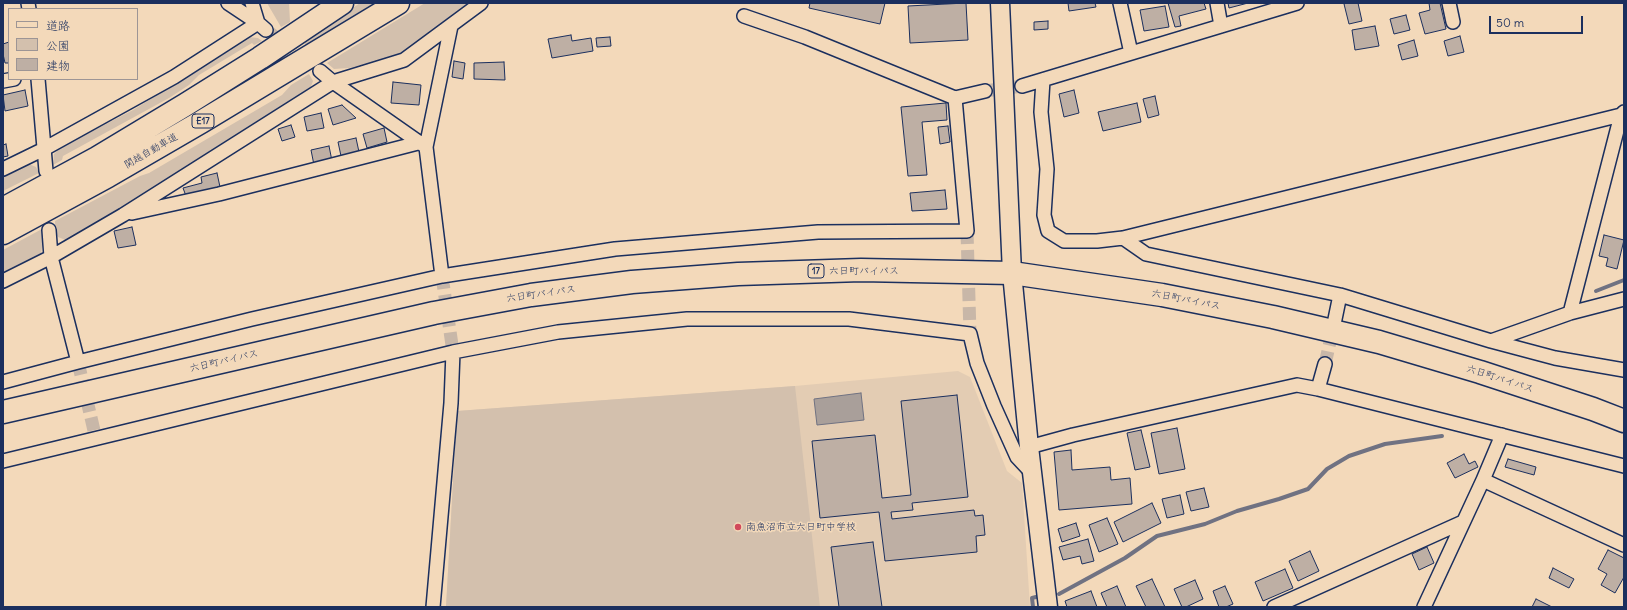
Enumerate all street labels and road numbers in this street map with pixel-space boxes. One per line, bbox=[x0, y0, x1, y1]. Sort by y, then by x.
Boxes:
road number: E17 bbox=[192, 114, 214, 128]
street label: 関越自動車道 bbox=[122, 131, 180, 171]
road number: 17 bbox=[808, 264, 824, 278]
street label: 六日町バイパス bbox=[829, 265, 899, 277]
street label: 六日町バイパス bbox=[506, 283, 576, 305]
street label: 六日町バイパス bbox=[1150, 287, 1222, 313]
street label: 六日町バイパス bbox=[189, 347, 259, 375]
street label: 六日町バイパス bbox=[1465, 362, 1535, 396]

